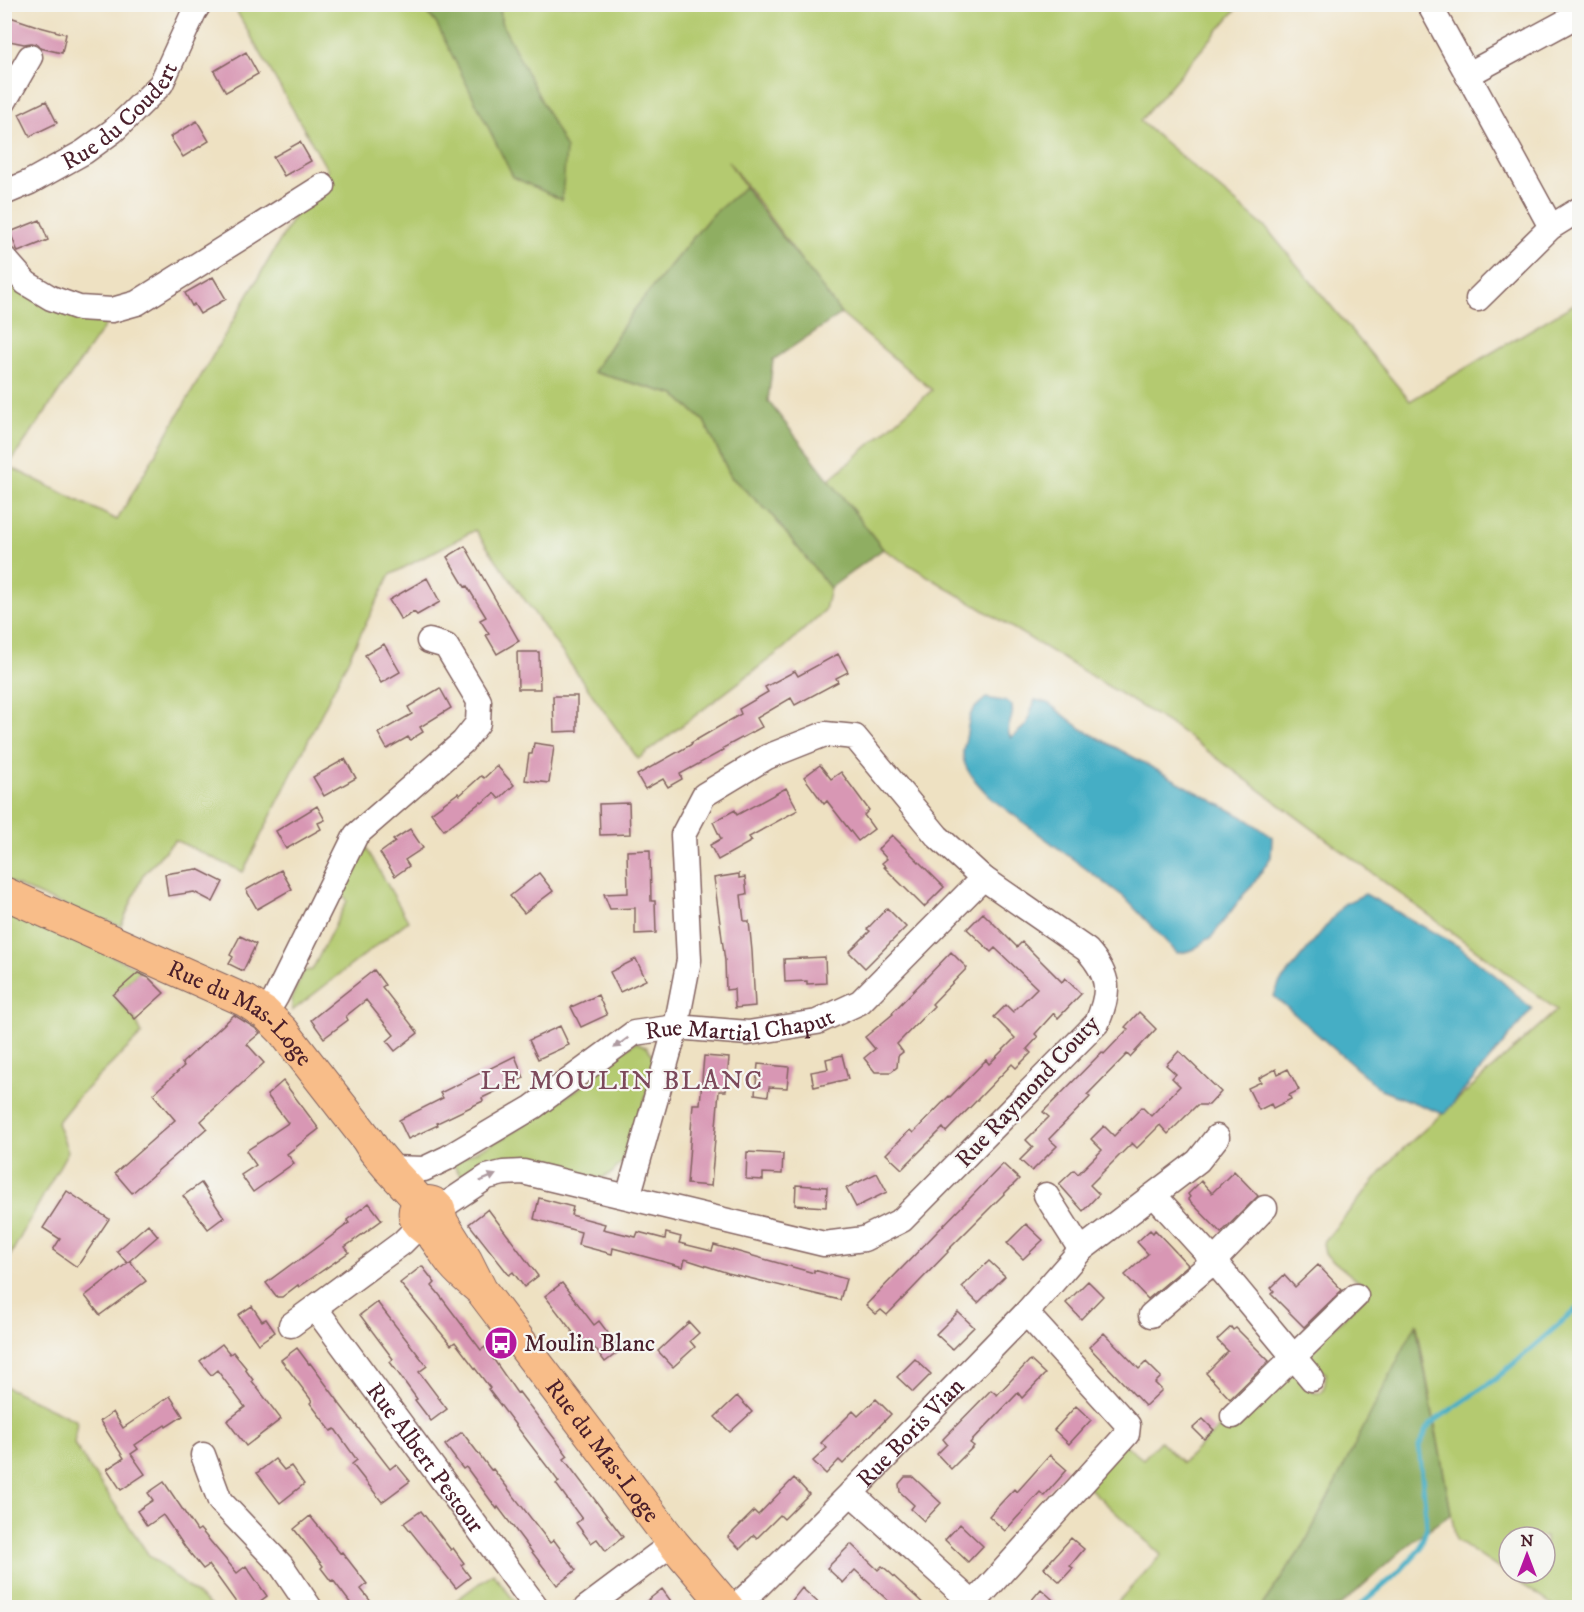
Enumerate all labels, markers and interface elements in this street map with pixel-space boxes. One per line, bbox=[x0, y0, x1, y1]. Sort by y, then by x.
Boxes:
street label: Rue du Coudert bbox=[57, 57, 185, 177]
street label: Rue du Mas-Loge bbox=[163, 954, 319, 1072]
street label: Rue Martial Chaput bbox=[643, 1002, 839, 1049]
street label: Rue Raymond Couty bbox=[949, 1009, 1106, 1174]
one-way arrow bbox=[613, 1037, 629, 1049]
district label: LE MOULIN BLANC bbox=[480, 1064, 764, 1098]
one-way arrow bbox=[479, 1173, 497, 1182]
bus stop icon: Moulin Blanc bbox=[483, 1325, 519, 1361]
place label: Moulin Blanc bbox=[524, 1329, 655, 1359]
street label: Rue Boris Vian bbox=[851, 1371, 971, 1494]
street label: Rue du Mas-Loge bbox=[538, 1374, 666, 1529]
street label: Rue Albert Pestour bbox=[359, 1377, 490, 1539]
north arrow bbox=[1497, 1525, 1557, 1585]
text: N bbox=[1520, 1531, 1534, 1551]

